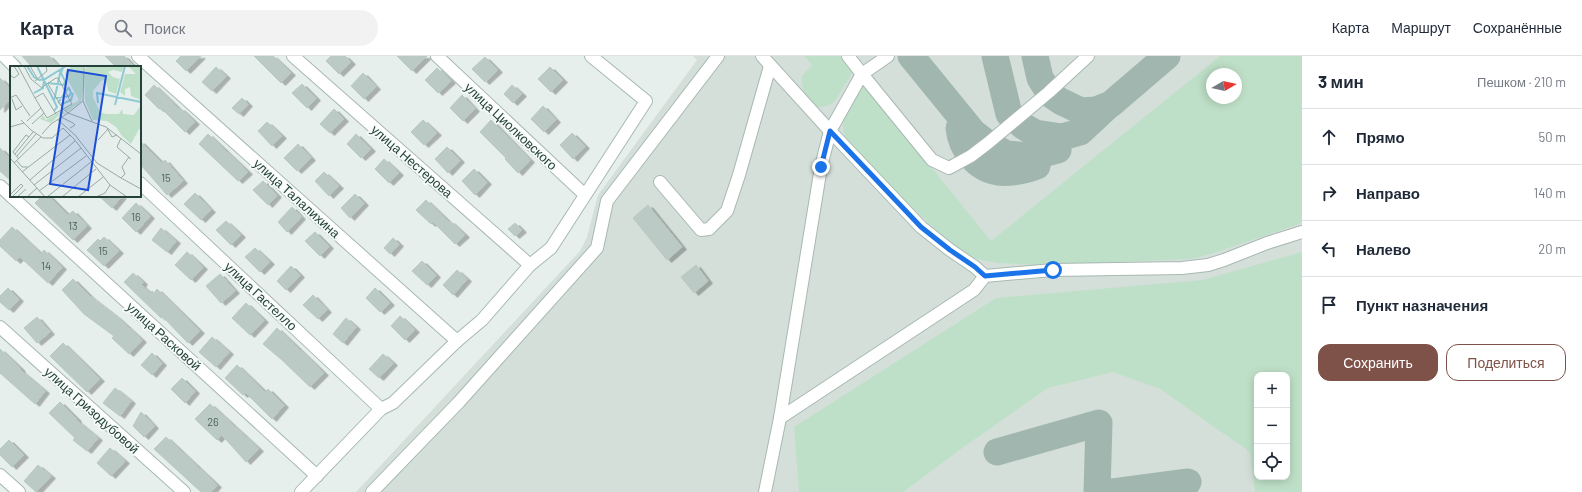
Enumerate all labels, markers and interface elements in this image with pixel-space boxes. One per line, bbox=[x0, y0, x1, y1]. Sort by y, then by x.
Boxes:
search box bbox=[98, 10, 378, 46]
text: Карта bbox=[20, 16, 74, 39]
icon: search bbox=[112, 17, 134, 39]
text: Поиск bbox=[144, 19, 185, 37]
text: Карта bbox=[1332, 19, 1369, 36]
text: Маршрут bbox=[1391, 19, 1451, 36]
text: Сохранённые bbox=[1473, 19, 1562, 36]
inset map bbox=[10, 66, 141, 197]
north arrow bbox=[1206, 68, 1242, 104]
text: 3 мин bbox=[1318, 71, 1364, 91]
text: Пешком · 210 m bbox=[1477, 74, 1566, 90]
street label: улица Циолковского bbox=[461, 79, 561, 173]
street label: улица Нестерова bbox=[368, 121, 457, 201]
icon: ahead bbox=[1318, 126, 1340, 148]
text: Прямо bbox=[1356, 128, 1405, 146]
text: 50 m bbox=[1539, 129, 1566, 145]
street label: улица Талалихина bbox=[250, 155, 344, 242]
route end bbox=[812, 158, 830, 176]
house number: 15 bbox=[161, 171, 171, 184]
icon: right bbox=[1318, 182, 1340, 204]
text: Направо bbox=[1356, 184, 1420, 202]
text: 140 m bbox=[1534, 185, 1566, 201]
house number: 16 bbox=[131, 210, 141, 223]
house number: 13 bbox=[68, 219, 78, 232]
icon: left bbox=[1318, 238, 1340, 260]
text: Налево bbox=[1356, 240, 1411, 258]
text: 20 m bbox=[1538, 241, 1566, 257]
house number: 15 bbox=[98, 244, 108, 257]
street label: улица Гастелло bbox=[221, 258, 301, 334]
house number: 14 bbox=[41, 259, 51, 272]
route start bbox=[1044, 261, 1062, 279]
icon: arrive bbox=[1318, 294, 1340, 316]
text: Пункт назначения bbox=[1356, 296, 1488, 314]
street label: улица Расковой bbox=[123, 298, 205, 374]
button: Сохранить bbox=[1318, 344, 1438, 381]
button: Поделиться bbox=[1446, 344, 1566, 381]
street label: улица Гризодубовой bbox=[41, 363, 143, 457]
map controls bbox=[1254, 372, 1290, 480]
button: + bbox=[1254, 372, 1290, 408]
button: − bbox=[1254, 408, 1290, 444]
house number: 26 bbox=[207, 415, 219, 428]
button: locate bbox=[1254, 444, 1290, 480]

